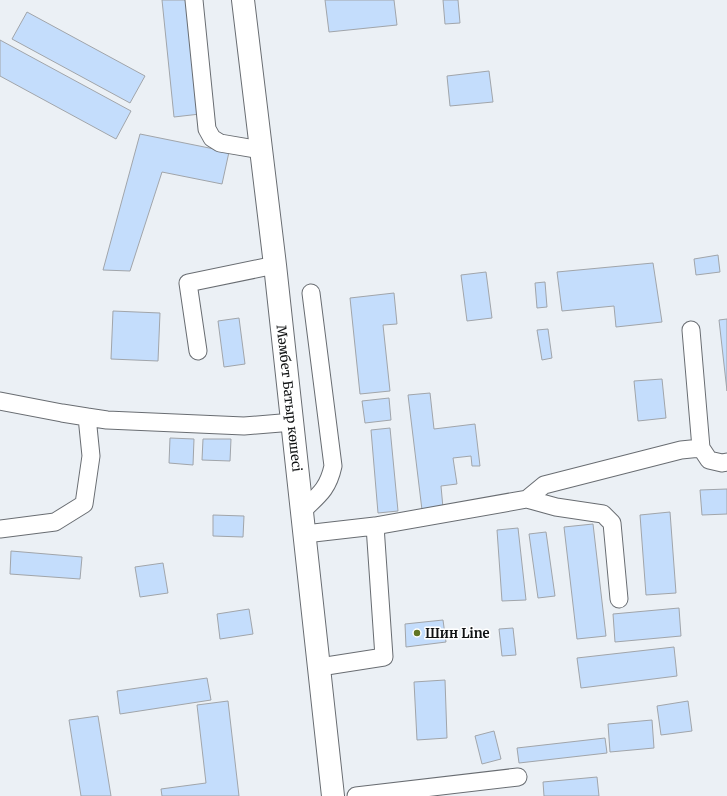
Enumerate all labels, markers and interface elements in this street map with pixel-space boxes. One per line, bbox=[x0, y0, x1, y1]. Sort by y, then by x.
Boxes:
street label: Мәмбет Батыр көшесі bbox=[273, 324, 306, 473]
place label: Шин Line bbox=[425, 625, 490, 642]
marker: Шин Line bbox=[412, 628, 422, 638]

